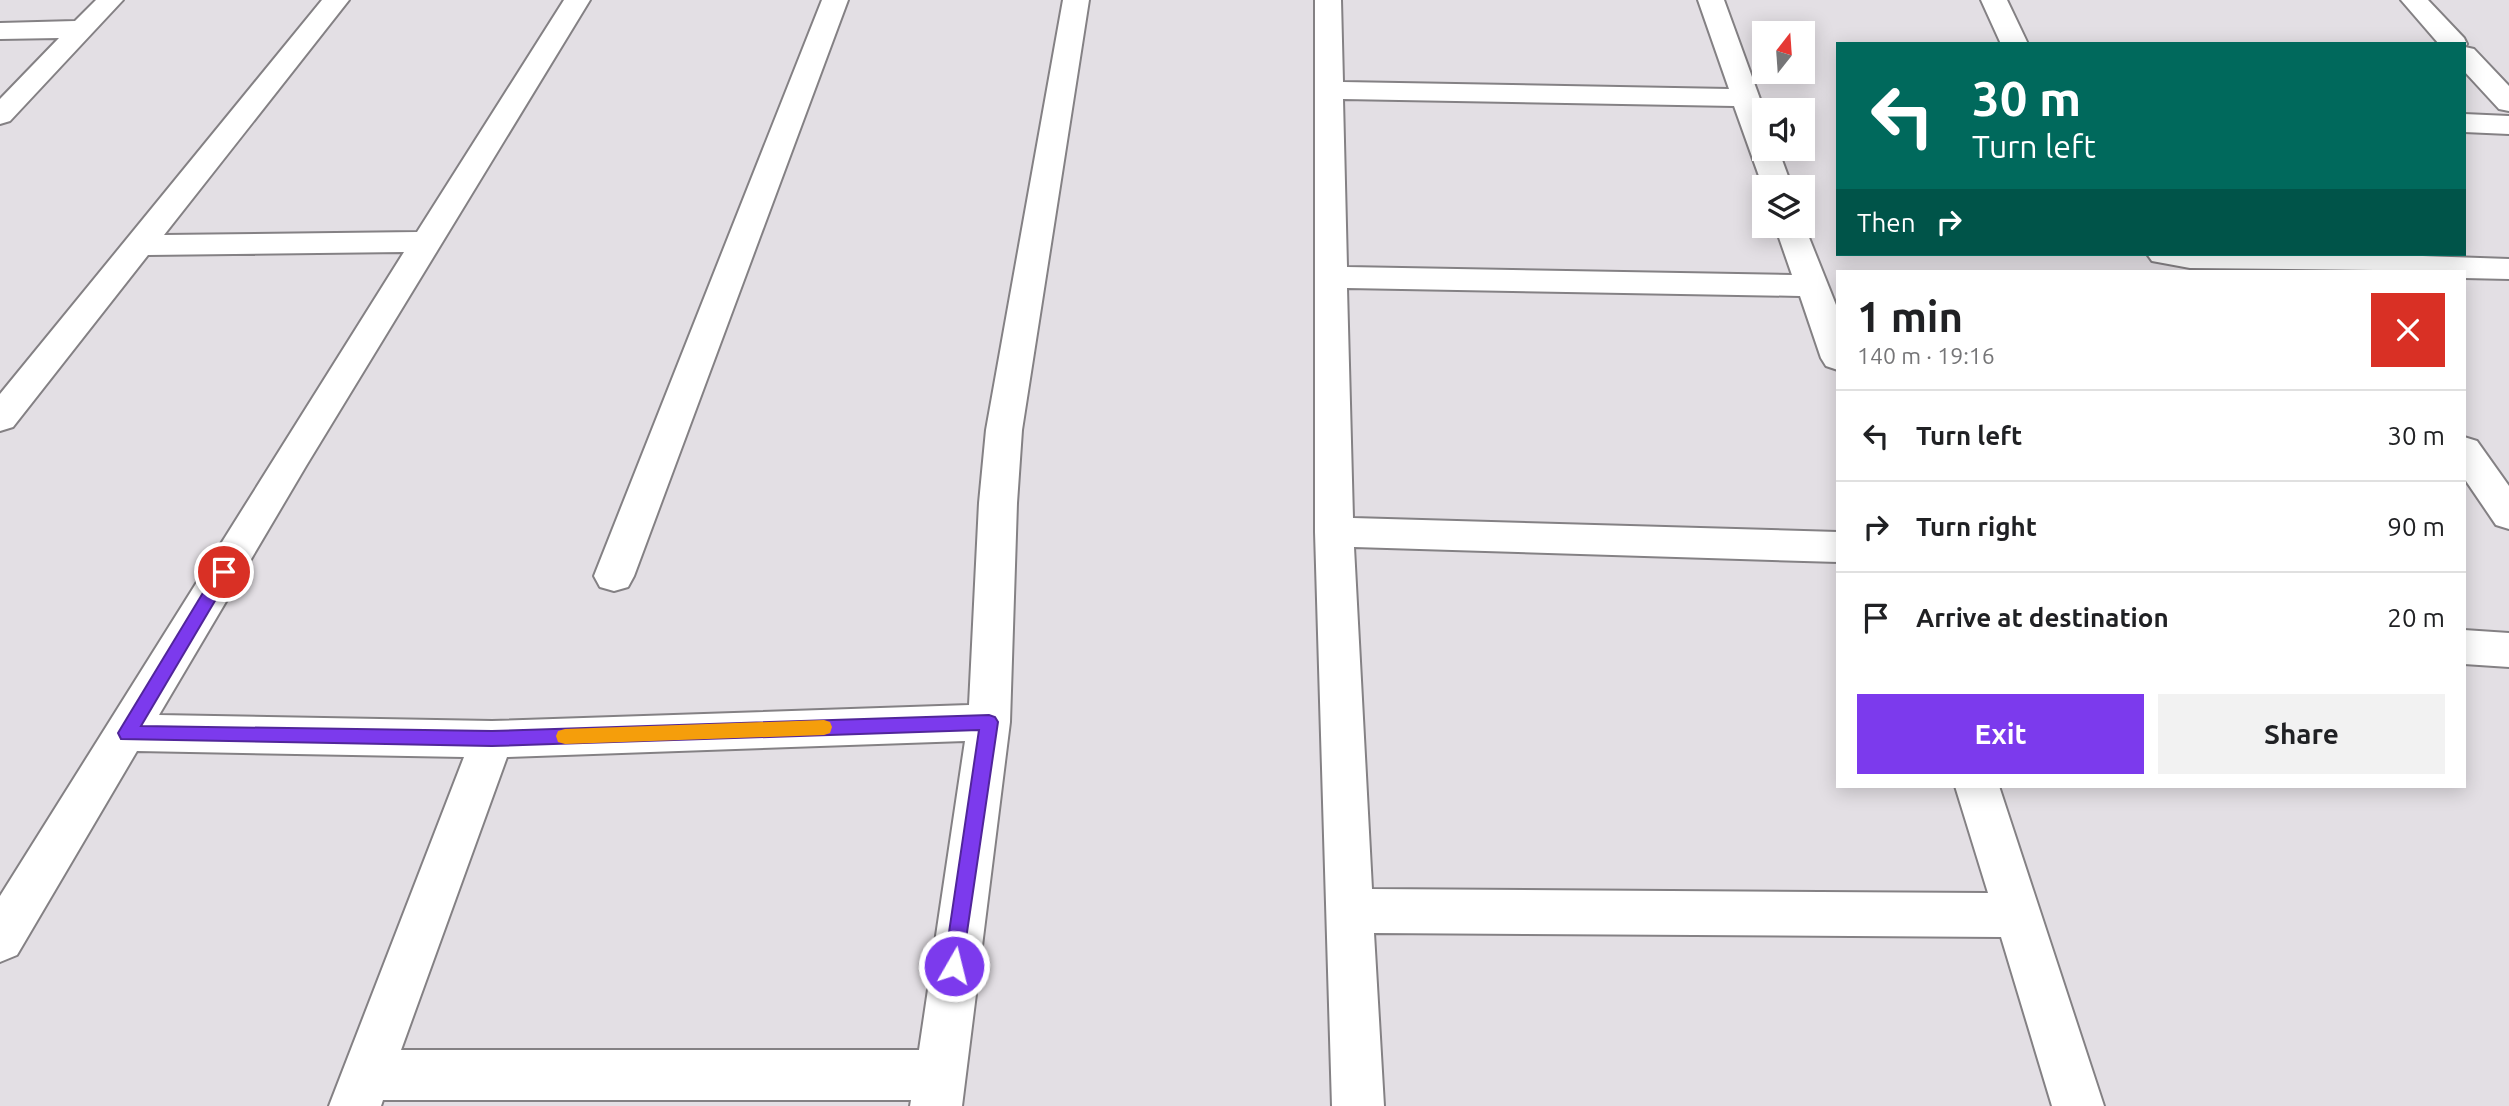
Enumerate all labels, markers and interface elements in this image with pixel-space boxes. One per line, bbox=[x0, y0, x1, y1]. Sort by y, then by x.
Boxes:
north arrow bbox=[1752, 21, 1815, 84]
map controls bbox=[1752, 21, 1815, 238]
icon: left bbox=[1857, 70, 1948, 161]
text: 30 m bbox=[1972, 70, 2081, 125]
button: sound bbox=[1752, 98, 1815, 161]
text: Turn left bbox=[1972, 128, 2096, 164]
button: layers bbox=[1752, 175, 1815, 238]
icon: right bbox=[1930, 203, 1968, 241]
text: Then bbox=[1857, 208, 1916, 237]
text: 1 min bbox=[1857, 293, 1963, 340]
button: close bbox=[2371, 293, 2445, 367]
text: 140 m · 19:16 bbox=[1857, 343, 1995, 368]
icon: left bbox=[1857, 417, 1895, 455]
text: Turn left bbox=[1916, 421, 2022, 450]
text: 30 m bbox=[2387, 421, 2445, 450]
icon: right bbox=[1857, 508, 1895, 546]
text: Turn right bbox=[1916, 512, 2037, 541]
text: 90 m bbox=[2387, 512, 2445, 541]
pin bbox=[194, 542, 254, 602]
icon: arrive bbox=[205, 553, 243, 591]
icon: arrive bbox=[1857, 599, 1895, 637]
text: Arrive at destination bbox=[1916, 603, 2169, 632]
text: 20 m bbox=[2387, 603, 2445, 632]
button: Exit bbox=[1857, 694, 2144, 774]
button: Share bbox=[2158, 694, 2445, 774]
position arrow bbox=[917, 929, 991, 1003]

